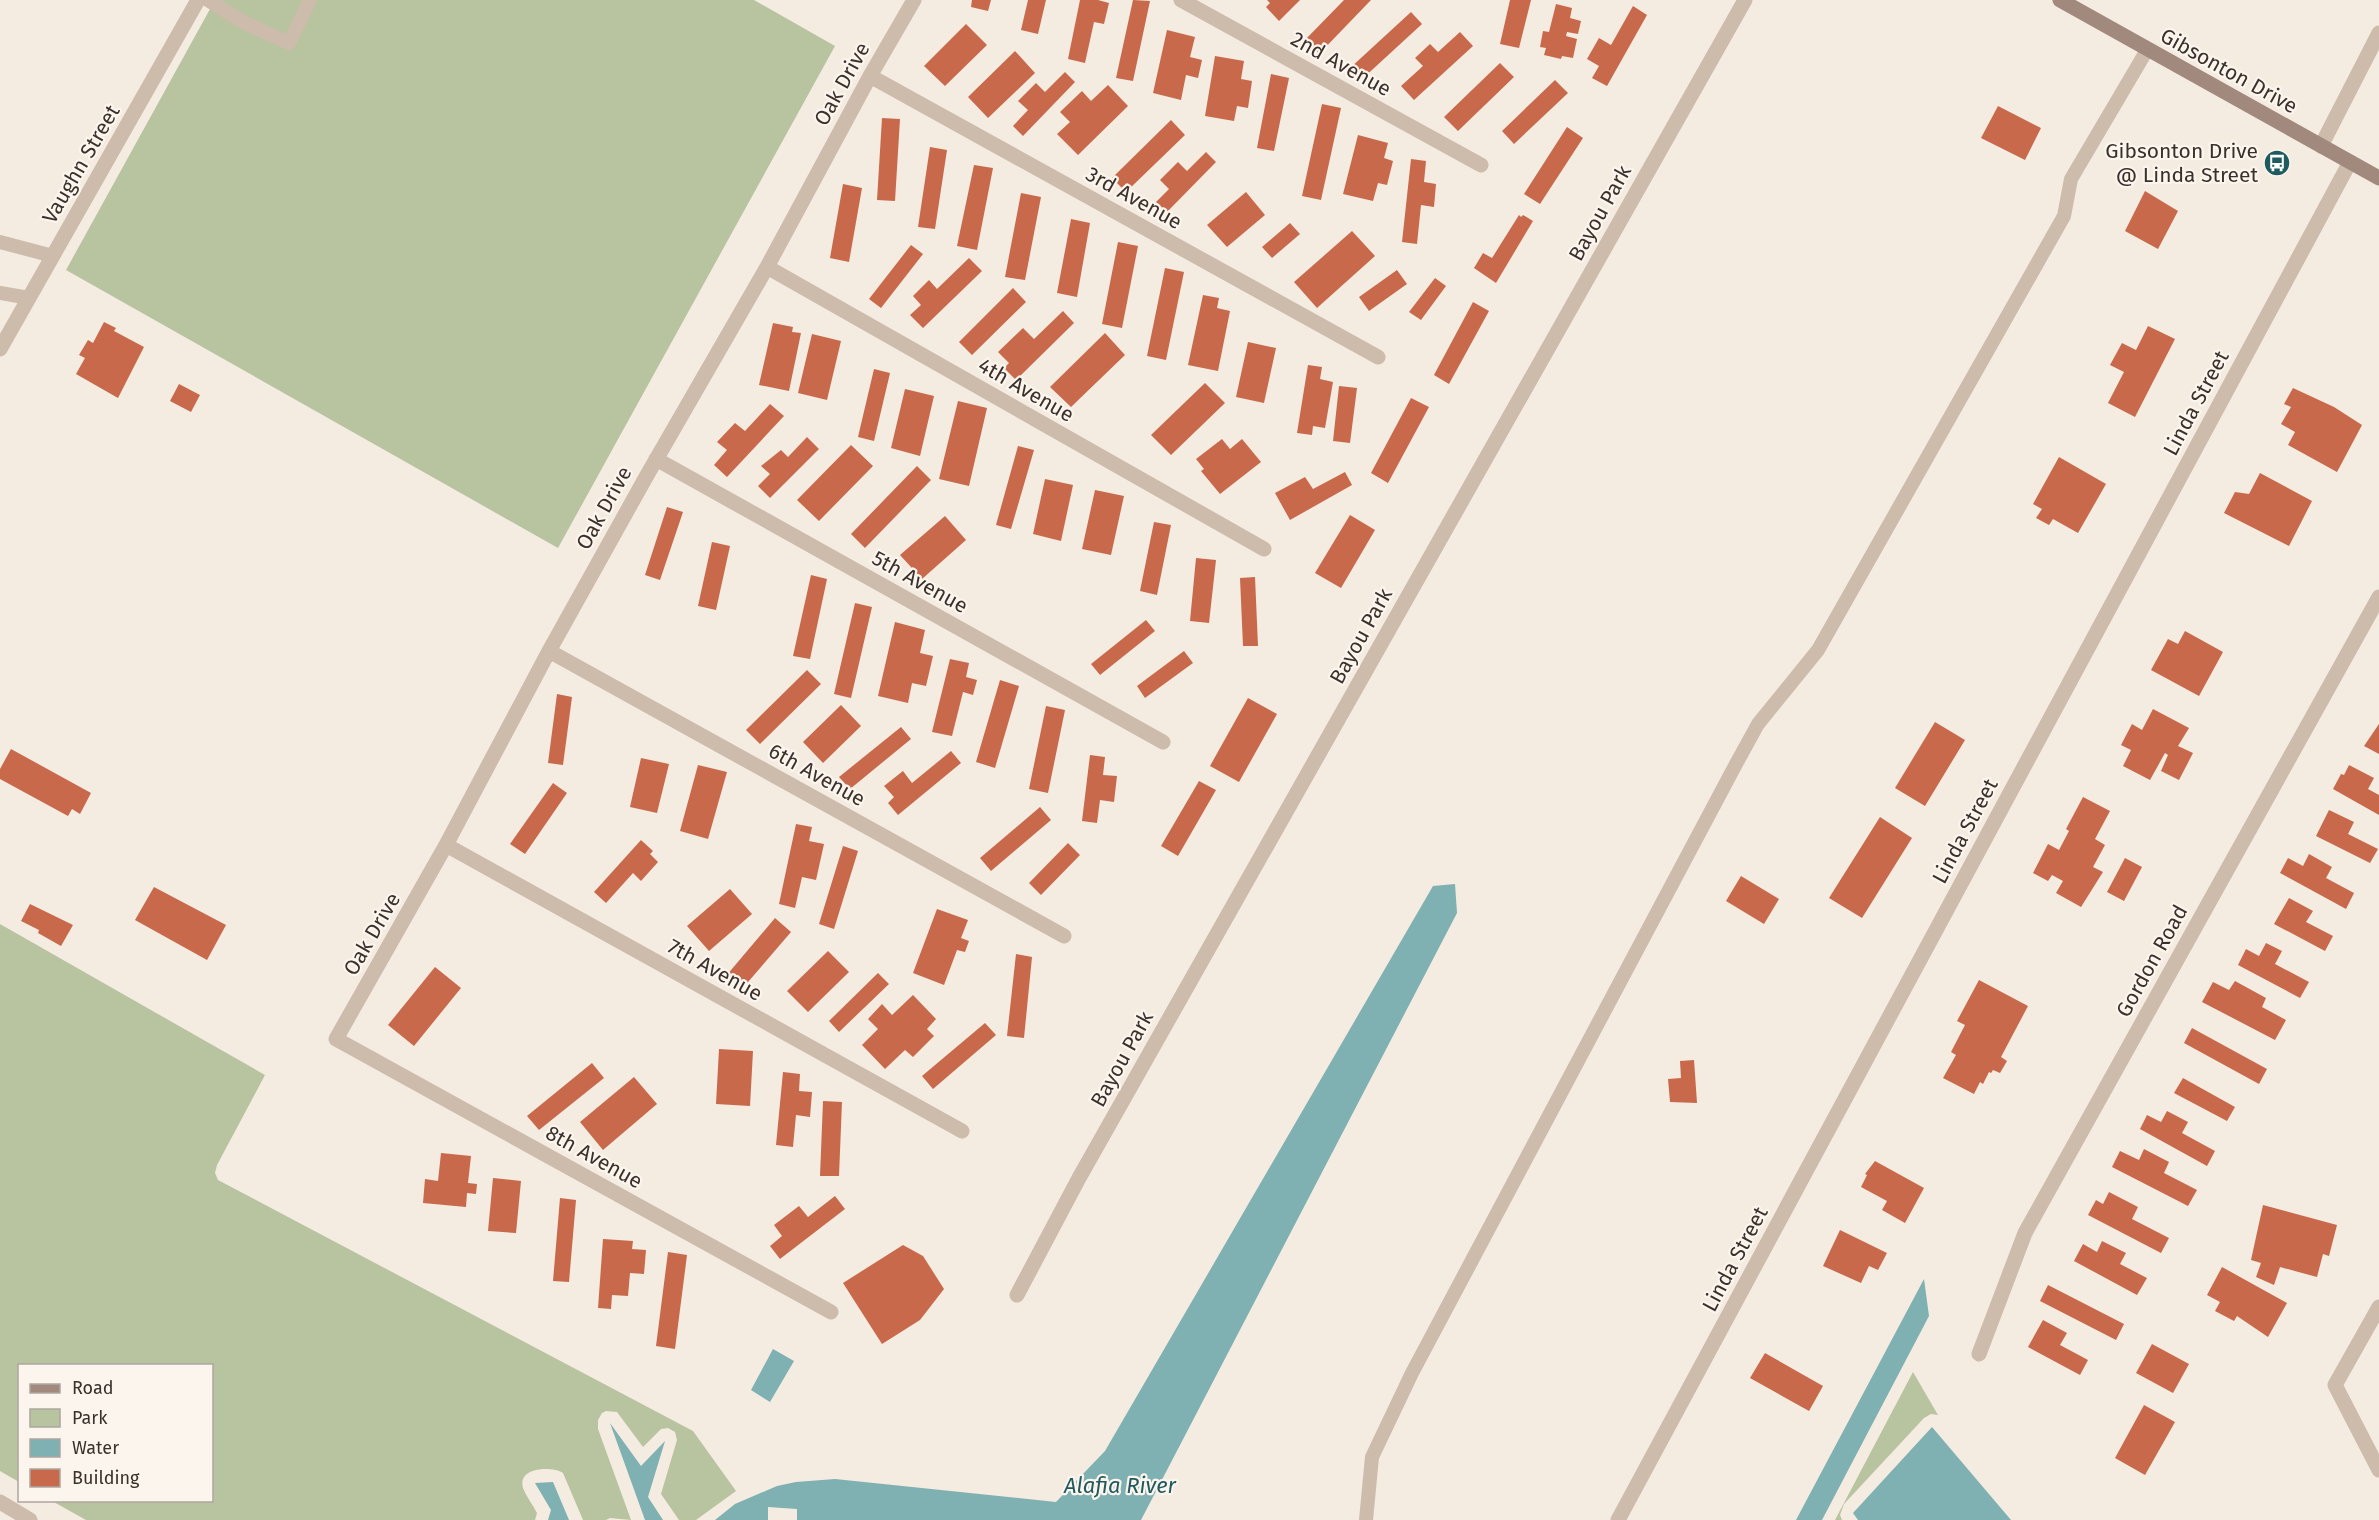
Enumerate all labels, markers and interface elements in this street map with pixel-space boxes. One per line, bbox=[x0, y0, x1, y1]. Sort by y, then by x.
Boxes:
street label: Gibsonton Drive bbox=[2156, 23, 2302, 119]
street label: 2nd Avenue bbox=[1286, 26, 1396, 102]
street label: Oak Drive bbox=[808, 38, 876, 130]
street label: Vaughn Street bbox=[37, 100, 126, 228]
place label: Gibsonton Drive @ Linda Street bbox=[2105, 138, 2258, 188]
bus stop icon: Gibsonton Drive @ Linda Street bbox=[2262, 148, 2292, 178]
street label: Bayou Park bbox=[1563, 160, 1637, 265]
street label: 3rd Avenue bbox=[1081, 161, 1187, 235]
street label: Linda Street bbox=[2157, 346, 2235, 460]
street label: 4th Avenue bbox=[973, 352, 1079, 428]
street label: Oak Drive bbox=[570, 462, 638, 554]
street label: 5th Avenue bbox=[868, 545, 972, 619]
street label: Bayou Park bbox=[1324, 583, 1398, 688]
street label: 6th Avenue bbox=[764, 738, 870, 812]
street label: Linda Street bbox=[1926, 774, 2004, 888]
street label: Oak Drive bbox=[338, 888, 406, 980]
street label: Gordon Road bbox=[2111, 900, 2193, 1022]
street label: 7th Avenue bbox=[663, 933, 767, 1007]
street label: Bayou Park bbox=[1085, 1006, 1159, 1111]
street label: 8th Avenue bbox=[541, 1120, 647, 1194]
street label: Linda Street bbox=[1696, 1202, 1774, 1316]
legend bbox=[18, 1364, 213, 1502]
text: Road bbox=[72, 1377, 114, 1399]
text: Park bbox=[72, 1407, 108, 1429]
text: Water bbox=[72, 1437, 119, 1459]
text: Building bbox=[72, 1467, 140, 1489]
water label: Alafia River bbox=[1063, 1472, 1177, 1499]

